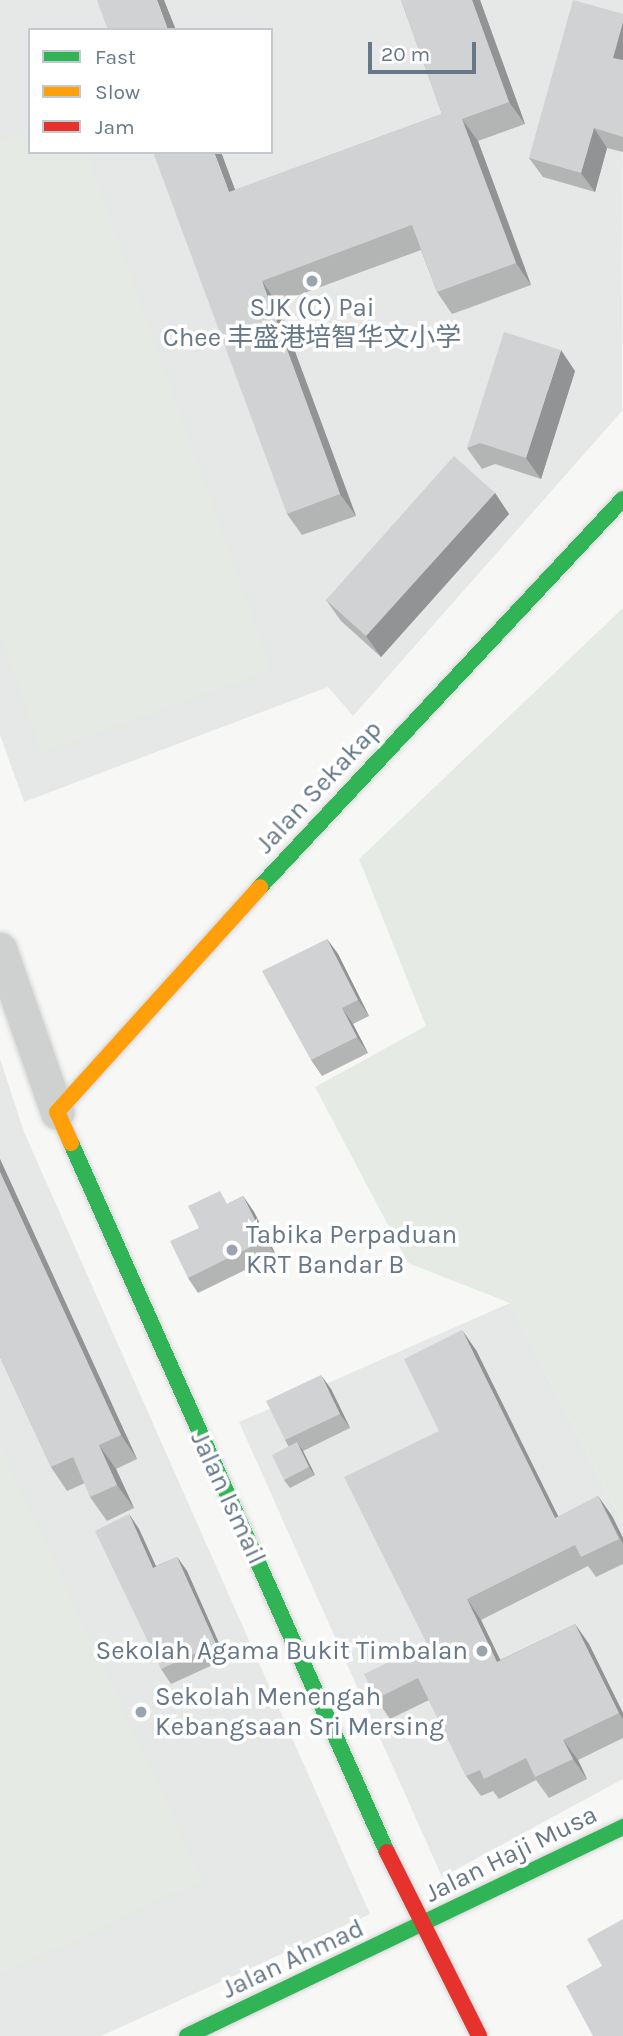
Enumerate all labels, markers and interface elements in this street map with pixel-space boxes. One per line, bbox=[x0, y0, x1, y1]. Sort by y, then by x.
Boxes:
legend bbox=[28, 28, 273, 154]
scale bar bbox=[371, 28, 480, 72]
text: 20 m bbox=[381, 42, 430, 66]
text: Fast bbox=[95, 45, 136, 69]
text: Slow bbox=[95, 80, 140, 104]
text: Jam bbox=[95, 115, 135, 139]
marker: SJK (C) Pai Chee 丰盛港培智华文小学 bbox=[304, 273, 320, 289]
place label: SJK (C) Pai Chee 丰盛港培智华文小学 bbox=[163, 292, 461, 354]
street label: Jalan Sekakap bbox=[249, 714, 389, 860]
place label: Tabika Perpaduan KRT Bandar B bbox=[246, 1219, 457, 1280]
marker: Tabika Perpaduan KRT Bandar B bbox=[224, 1242, 240, 1258]
street label: Jalan Ismail bbox=[184, 1427, 272, 1569]
place label: Sekolah Agama Bukit Timbalan bbox=[96, 1635, 468, 1667]
marker: Sekolah Agama Bukit Timbalan bbox=[474, 1643, 490, 1659]
place label: Sekolah Menengah Kebangsaan Sri Mersing bbox=[155, 1681, 444, 1742]
marker: Sekolah Menengah Kebangsaan Sri Mersing bbox=[133, 1704, 149, 1720]
street label: Jalan Haji Musa bbox=[420, 1799, 602, 1909]
street label: Jalan Ahmad bbox=[217, 1913, 369, 2005]

